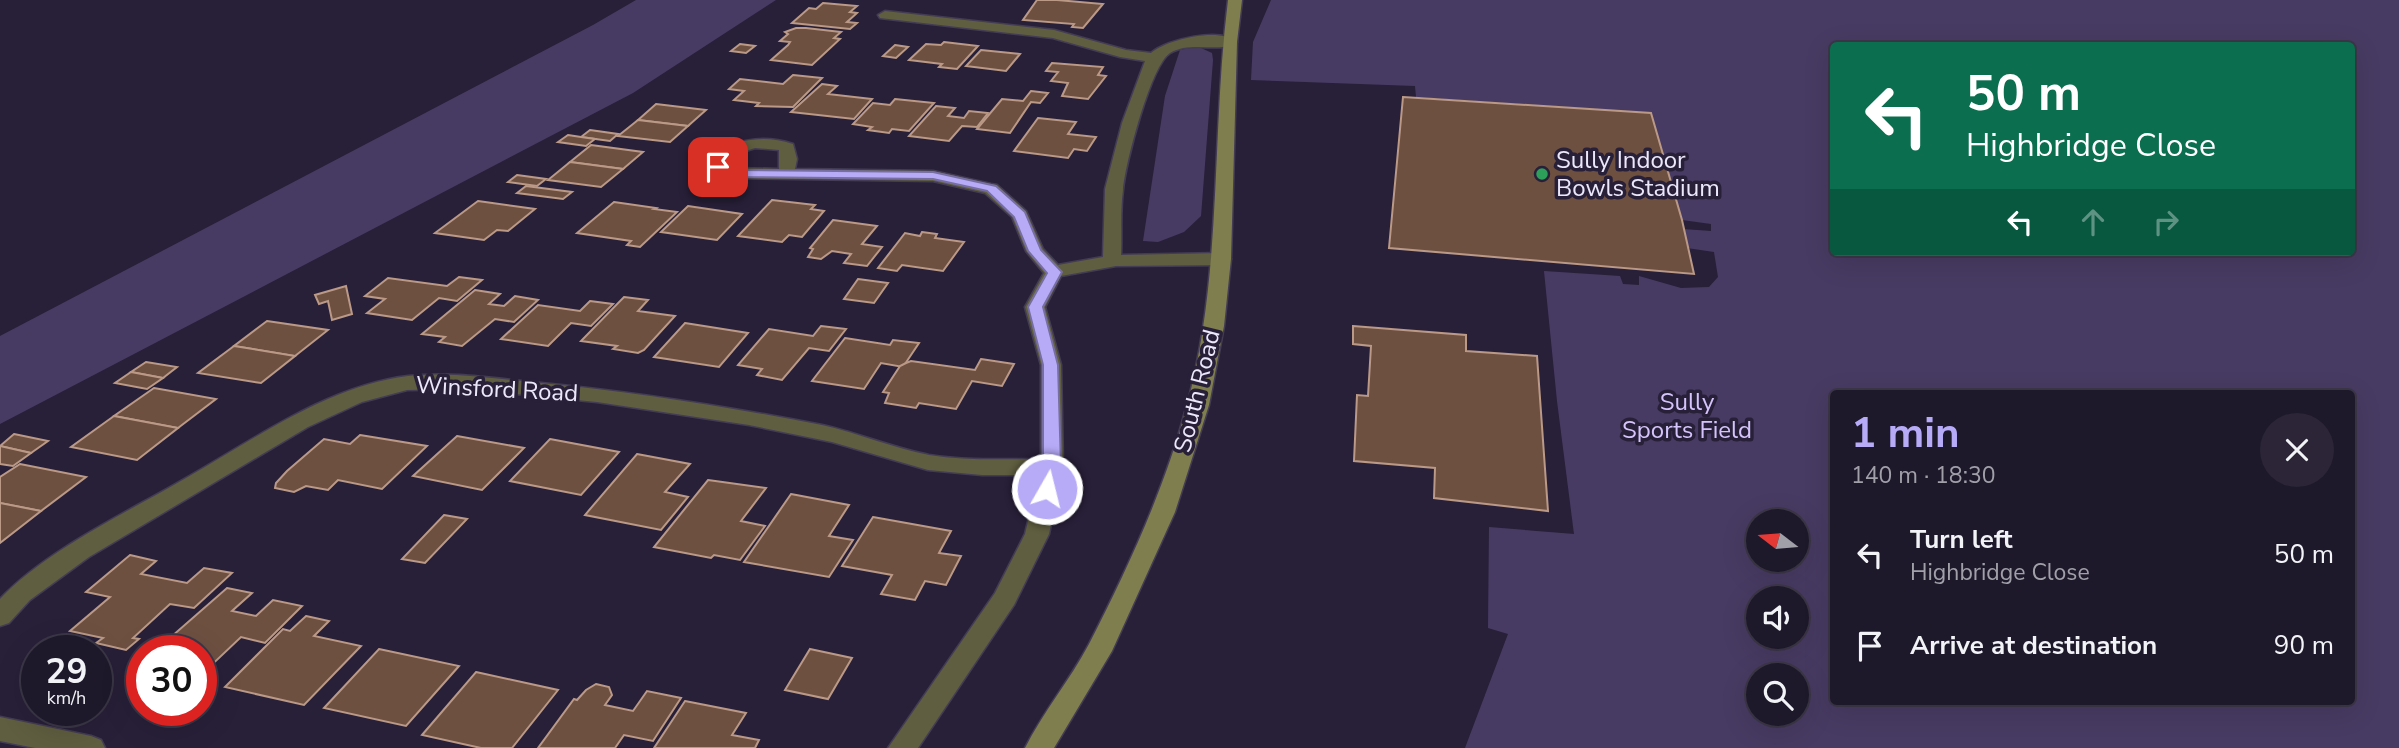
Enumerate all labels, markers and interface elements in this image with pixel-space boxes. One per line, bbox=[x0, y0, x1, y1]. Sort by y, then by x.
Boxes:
text: 50 m bbox=[1966, 60, 2081, 127]
icon: left bbox=[1851, 70, 1942, 161]
text: Highbridge Close bbox=[1966, 124, 2216, 167]
pin bbox=[688, 137, 748, 197]
place label: Sully Indoor Bowls Stadium bbox=[1556, 144, 1720, 204]
icon: arrive bbox=[699, 148, 737, 186]
marker: Sully Indoor Bowls Stadium bbox=[1534, 166, 1550, 182]
icon: left bbox=[2001, 203, 2039, 241]
icon: ahead bbox=[2074, 203, 2112, 241]
icon: right bbox=[2147, 203, 2185, 241]
street label: South Road bbox=[1166, 326, 1228, 456]
street label: Winsford Road bbox=[415, 369, 579, 409]
park label: Sully Sports Field bbox=[1622, 386, 1752, 446]
text: 1 min bbox=[1851, 405, 1960, 462]
button: close bbox=[2260, 413, 2334, 487]
position arrow bbox=[1010, 452, 1084, 526]
text: 140 m · 18:30 bbox=[1851, 460, 1996, 491]
north arrow bbox=[1746, 509, 1810, 572]
map controls bbox=[1746, 509, 1809, 726]
text: Turn left bbox=[1910, 522, 2013, 557]
icon: left bbox=[1851, 536, 1889, 574]
text: 50 m bbox=[2274, 537, 2334, 572]
text: Highbridge Close bbox=[1910, 557, 2090, 588]
button: sound bbox=[1746, 586, 1809, 649]
icon: arrive bbox=[1851, 627, 1889, 665]
text: Arrive at destination bbox=[1910, 628, 2157, 663]
text: 90 m bbox=[2274, 628, 2334, 663]
speed limit sign: 30 bbox=[126, 635, 217, 726]
text: 29 bbox=[45, 648, 88, 695]
button: search bbox=[1746, 663, 1809, 726]
text: km/h bbox=[47, 686, 86, 710]

